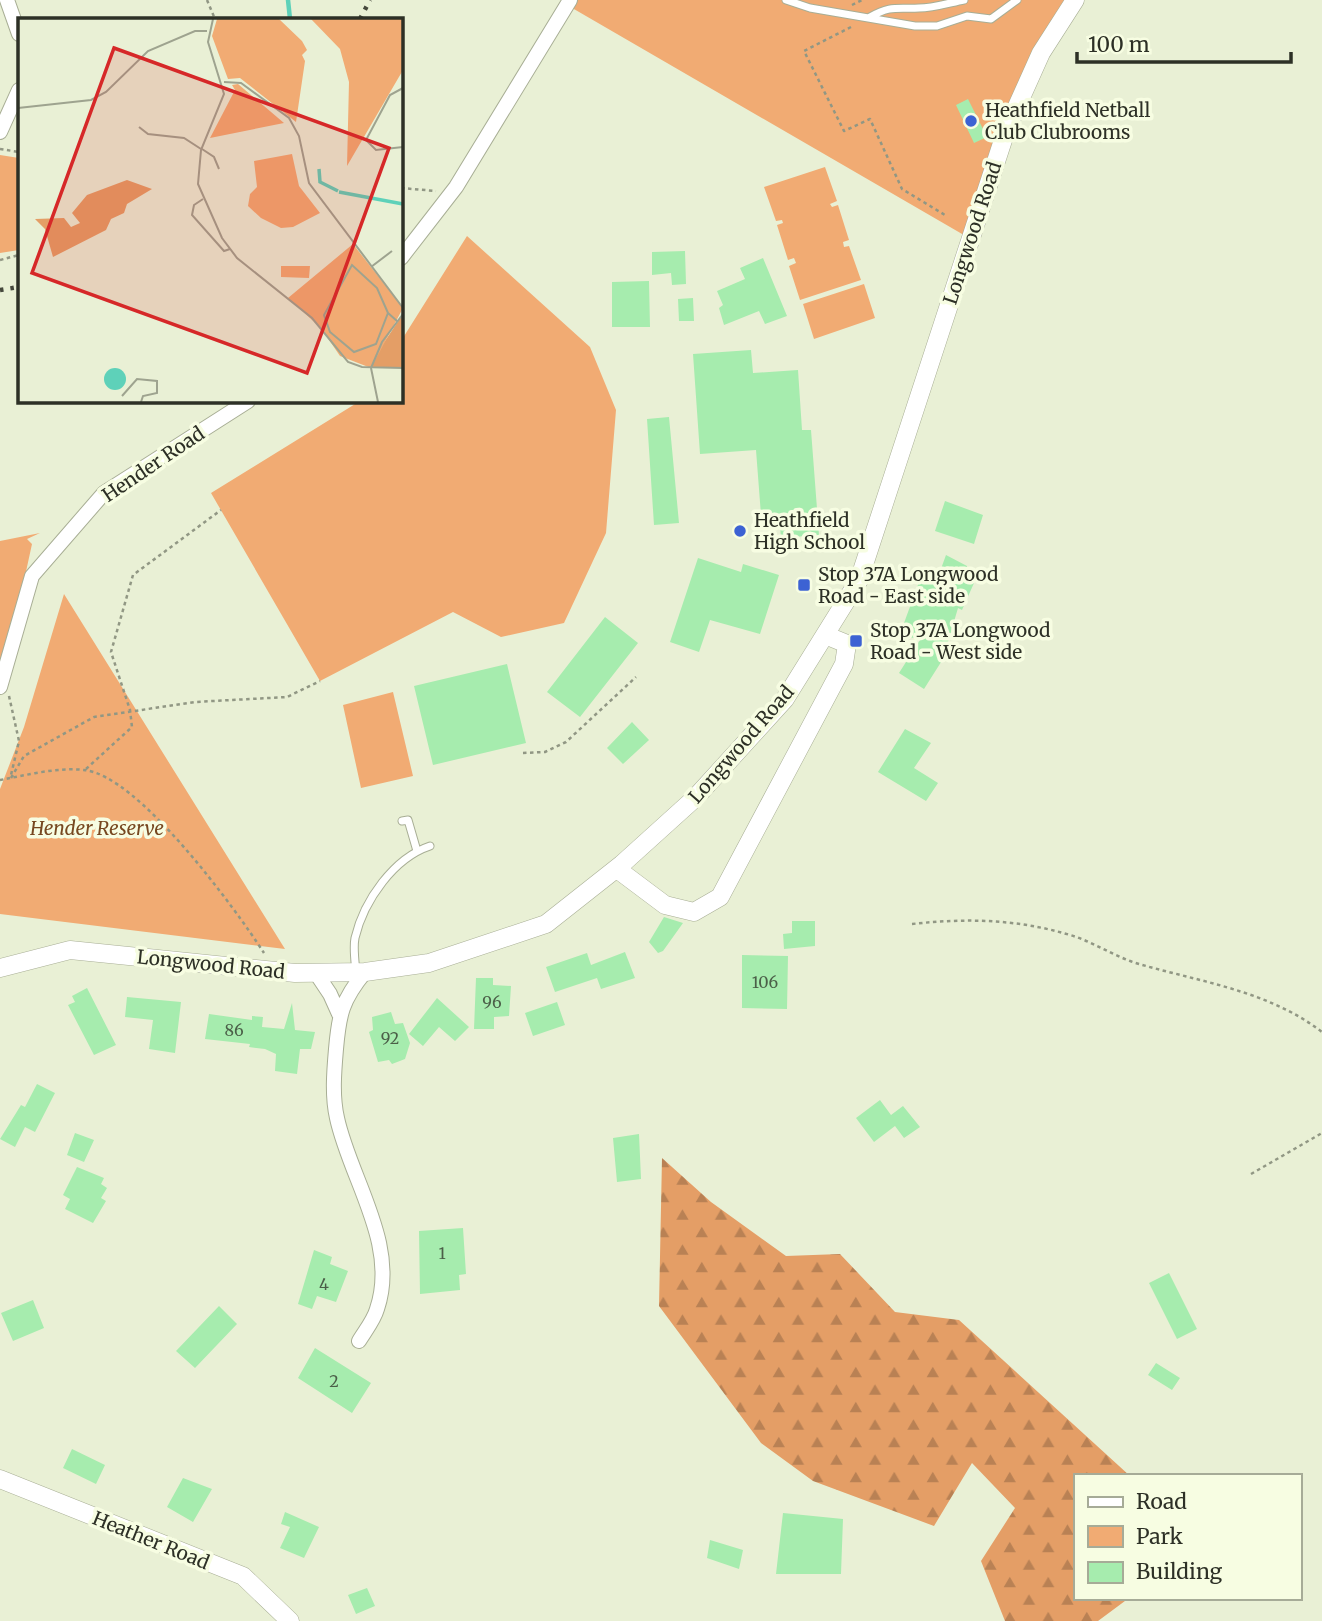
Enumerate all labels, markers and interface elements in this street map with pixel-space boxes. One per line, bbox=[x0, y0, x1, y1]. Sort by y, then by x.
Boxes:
inset map bbox=[18, 18, 402, 402]
scale bar bbox=[1077, 21, 1290, 65]
text: 100 m bbox=[1088, 31, 1150, 58]
place label: Heathfield Netball Club Clubrooms bbox=[985, 98, 1150, 144]
marker: Heathfield Netball Club Clubrooms bbox=[963, 113, 979, 129]
street label: Longwood Road bbox=[938, 159, 1006, 307]
street label: Hender Road bbox=[97, 421, 209, 507]
place label: Heathfield High School bbox=[754, 508, 865, 554]
marker: Heathfield High School bbox=[732, 523, 748, 539]
place label: Stop 37A Longwood Road - East side bbox=[818, 562, 999, 608]
marker: Stop 37A Longwood Road - East side bbox=[796, 577, 812, 593]
place label: Stop 37A Longwood Road - West side bbox=[870, 618, 1051, 664]
marker: Stop 37A Longwood Road - West side bbox=[848, 633, 864, 649]
street label: Longwood Road bbox=[683, 680, 799, 808]
park label: Hender Reserve bbox=[29, 816, 164, 840]
street label: Longwood Road bbox=[136, 944, 286, 984]
house number: 106 bbox=[752, 972, 779, 992]
house number: 96 bbox=[482, 992, 502, 1012]
house number: 86 bbox=[224, 1020, 244, 1040]
house number: 92 bbox=[381, 1028, 399, 1048]
house number: 1 bbox=[438, 1243, 446, 1263]
house number: 4 bbox=[319, 1274, 329, 1294]
house number: 2 bbox=[329, 1371, 339, 1391]
legend bbox=[1074, 1474, 1301, 1600]
text: Road bbox=[1136, 1488, 1187, 1515]
street label: Heather Road bbox=[89, 1506, 213, 1574]
text: Park bbox=[1136, 1523, 1183, 1550]
text: Building bbox=[1136, 1558, 1223, 1585]

